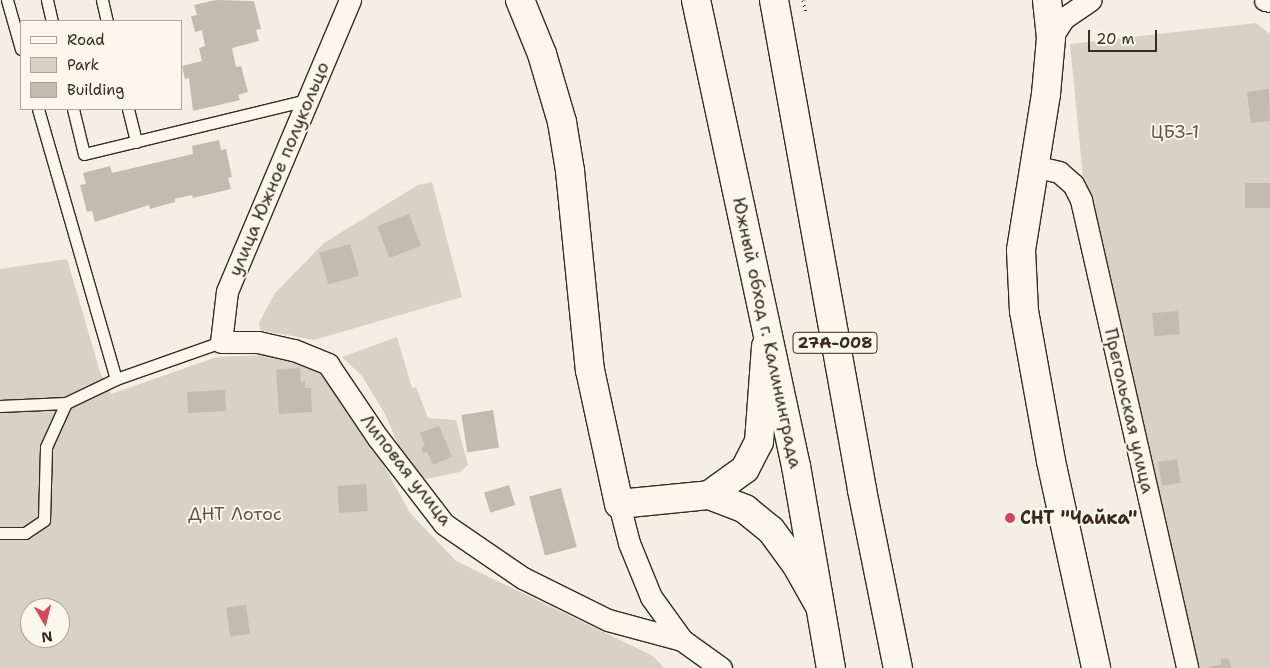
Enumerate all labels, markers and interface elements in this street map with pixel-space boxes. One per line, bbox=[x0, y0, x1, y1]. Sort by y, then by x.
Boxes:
legend bbox=[20, 20, 182, 110]
scale bar bbox=[1090, 20, 1159, 52]
text: 20 m bbox=[1096, 29, 1135, 49]
text: Road bbox=[67, 30, 105, 50]
text: Park bbox=[67, 55, 99, 75]
street label: улица Южное полукольцо bbox=[224, 59, 334, 279]
text: Building bbox=[67, 80, 124, 100]
park label: ЦБЗ-1 bbox=[1151, 121, 1199, 143]
street label: Южный обход г. Калининграда bbox=[728, 196, 806, 470]
street label: Прегольская улица bbox=[1099, 326, 1159, 496]
road number: 27А-008 bbox=[792, 329, 878, 356]
street label: Липовая улица bbox=[356, 410, 456, 530]
park label: ДНТ Лотос bbox=[188, 503, 282, 525]
place label: СНТ "Чайка" bbox=[1020, 507, 1138, 529]
marker: СНТ "Чайка" bbox=[1004, 512, 1016, 524]
north arrow bbox=[20, 598, 70, 648]
text: N bbox=[40, 627, 54, 647]

